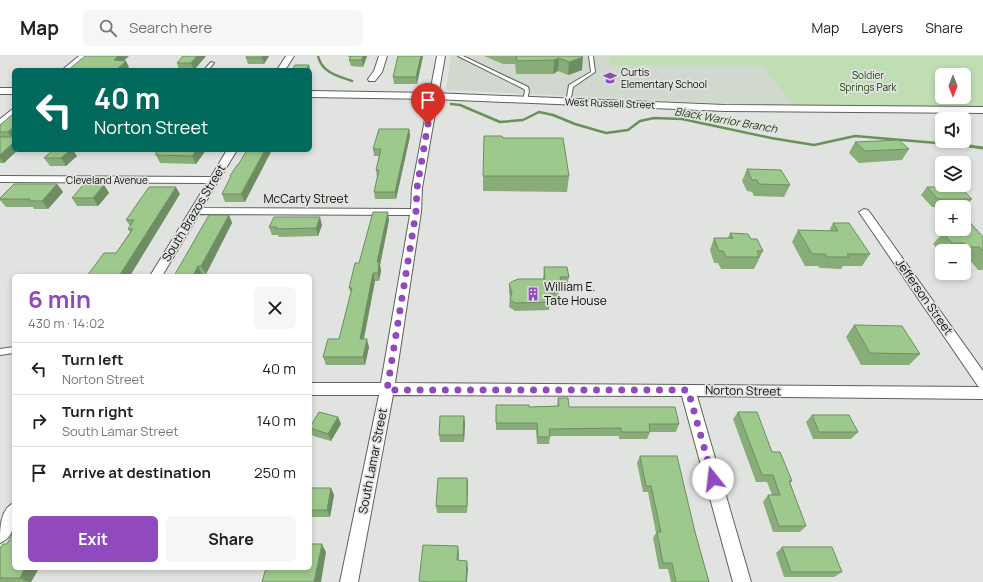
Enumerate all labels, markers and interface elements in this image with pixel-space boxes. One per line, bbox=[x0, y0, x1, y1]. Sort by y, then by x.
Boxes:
search box bbox=[83, 10, 363, 46]
text: Map bbox=[20, 15, 59, 41]
icon: search bbox=[97, 17, 119, 39]
text: Search here bbox=[129, 17, 212, 38]
text: Map bbox=[811, 18, 839, 37]
text: Layers bbox=[861, 18, 903, 37]
text: Share bbox=[925, 18, 963, 37]
place label: Curtis Elementary School bbox=[621, 65, 707, 91]
park label: Soldier Springs Park bbox=[839, 68, 898, 94]
north arrow bbox=[935, 68, 971, 104]
map controls bbox=[935, 68, 971, 280]
school or university icon: Curtis Elementary School bbox=[602, 70, 618, 86]
text: 40 m bbox=[94, 79, 160, 117]
pin bbox=[411, 83, 445, 124]
icon: left bbox=[28, 84, 80, 136]
icon: arrive bbox=[417, 89, 439, 111]
street label: West Russell Street bbox=[565, 94, 655, 112]
water label: Black Warrior Branch bbox=[674, 103, 779, 136]
button: sound bbox=[935, 112, 971, 148]
text: Norton Street bbox=[94, 115, 208, 139]
button: layers bbox=[935, 156, 971, 192]
street label: South Brazos Street bbox=[158, 161, 230, 265]
street label: Cleveland Avenue bbox=[66, 173, 148, 187]
street label: McCarty Street bbox=[264, 190, 349, 207]
button: + bbox=[935, 200, 971, 236]
button: − bbox=[935, 244, 971, 280]
street label: Jefferson Street bbox=[892, 255, 957, 338]
place label: William E. Tate House bbox=[544, 278, 607, 309]
text: 6 min bbox=[28, 282, 91, 315]
building icon: William E. Tate House bbox=[525, 286, 541, 302]
button: close bbox=[254, 287, 296, 329]
text: 430 m · 14:02 bbox=[28, 314, 105, 332]
text: Turn left bbox=[62, 349, 124, 370]
icon: left bbox=[28, 358, 50, 380]
text: 40 m bbox=[262, 358, 296, 379]
text: Norton Street bbox=[62, 370, 144, 388]
street label: Norton Street bbox=[705, 381, 781, 400]
text: Turn right bbox=[62, 401, 133, 422]
street label: South Lamar Street bbox=[354, 406, 391, 515]
icon: right bbox=[28, 410, 50, 432]
text: 140 m bbox=[256, 410, 296, 431]
text: South Lamar Street bbox=[62, 422, 179, 440]
position arrow bbox=[692, 458, 734, 500]
icon: arrive bbox=[28, 462, 50, 484]
text: Arrive at destination bbox=[62, 462, 211, 483]
text: 250 m bbox=[254, 462, 296, 483]
button: Exit bbox=[28, 516, 158, 562]
button: Share bbox=[166, 516, 296, 562]

